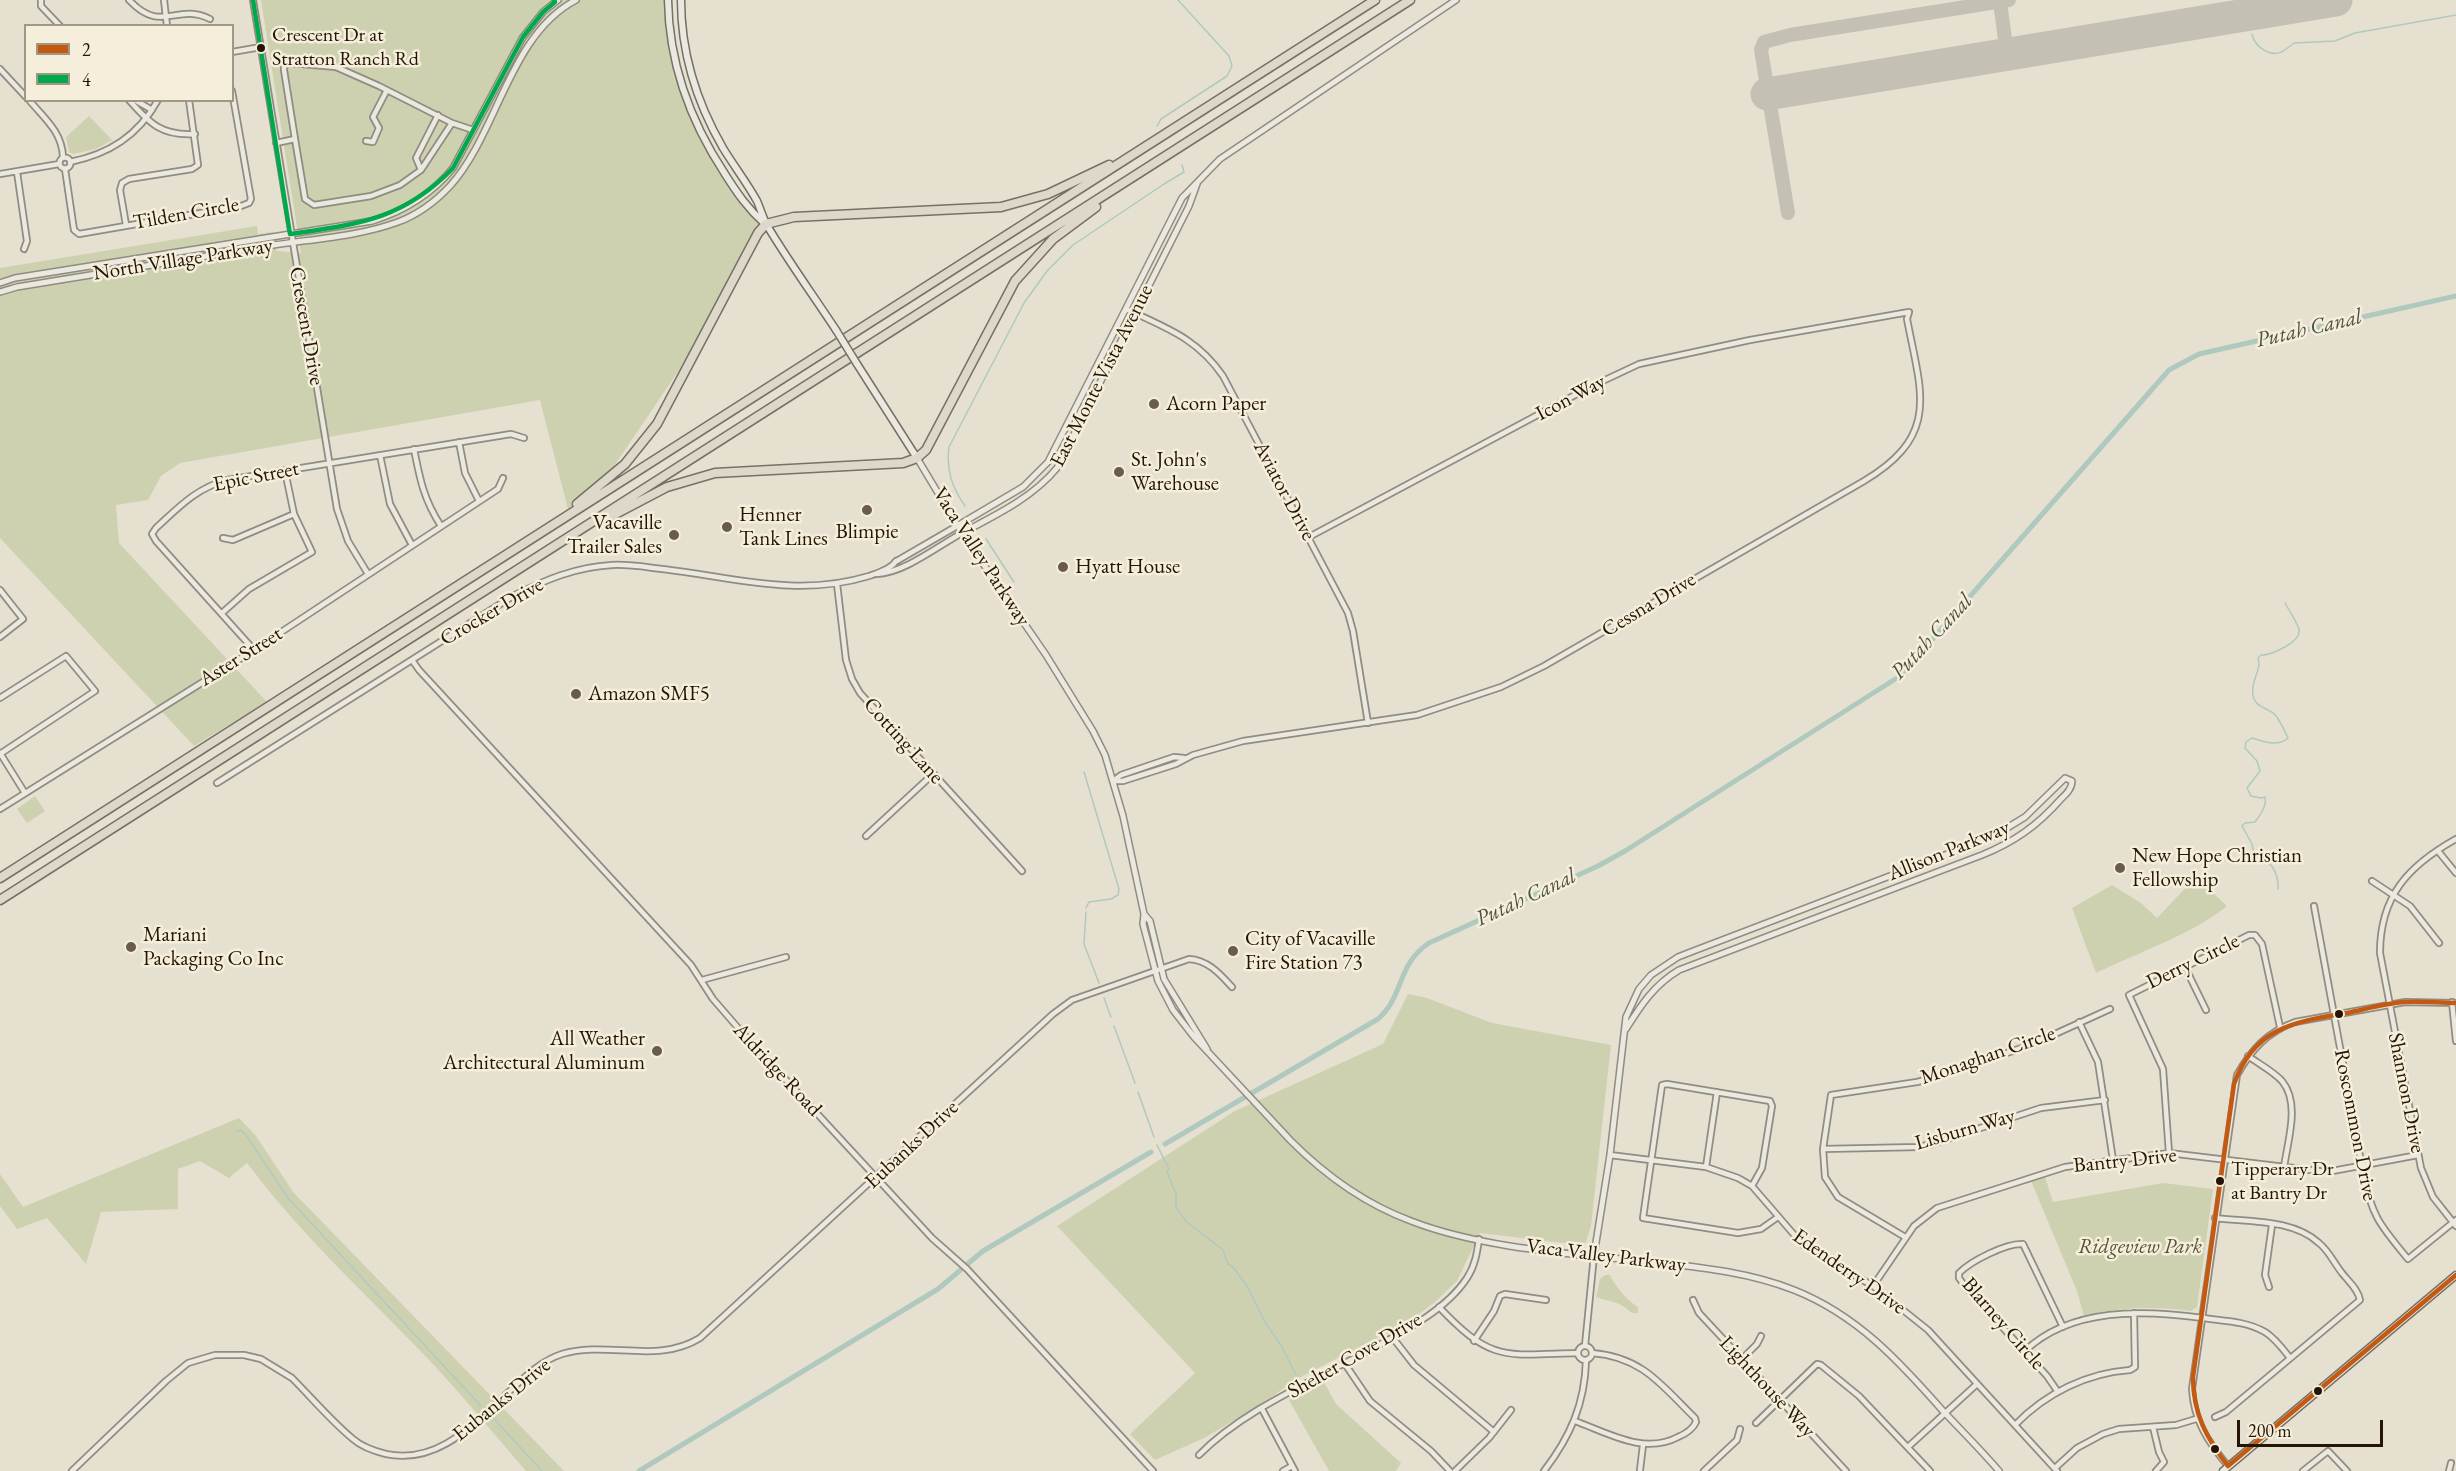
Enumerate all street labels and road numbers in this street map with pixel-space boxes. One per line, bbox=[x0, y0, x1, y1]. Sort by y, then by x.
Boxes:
street label: Tilden Circle bbox=[131, 192, 241, 236]
street label: North Village Parkway bbox=[91, 233, 275, 287]
street label: Crescent Drive bbox=[283, 265, 329, 387]
street label: East Monte Vista Avenue bbox=[1045, 281, 1159, 471]
street label: Icon Way bbox=[1532, 369, 1610, 427]
street label: Aviator Drive bbox=[1247, 437, 1321, 545]
street label: Epic Street bbox=[211, 456, 301, 498]
street label: Vaca Valley Parkway bbox=[927, 483, 1035, 631]
street label: Cessna Drive bbox=[1597, 567, 1701, 643]
street label: Crocker Drive bbox=[436, 572, 548, 652]
street label: Aster Street bbox=[195, 622, 287, 692]
street label: Cotting Lane bbox=[858, 692, 948, 790]
street label: Allison Parkway bbox=[1884, 815, 2014, 887]
street label: Derry Circle bbox=[2142, 929, 2244, 995]
street label: Aldridge Road bbox=[727, 1018, 827, 1122]
street label: Monaghan Circle bbox=[1917, 1021, 2059, 1091]
street label: Shannon Drive bbox=[2382, 1031, 2430, 1155]
street label: Roscommon Drive bbox=[2328, 1047, 2382, 1203]
street label: Eubanks Drive bbox=[860, 1095, 964, 1195]
street label: Lisburn Way bbox=[1912, 1104, 2018, 1156]
street label: Bantry Drive bbox=[2072, 1143, 2178, 1179]
street label: Edenderry Drive bbox=[1788, 1224, 1910, 1320]
street label: Vaca Valley Parkway bbox=[1525, 1234, 1687, 1278]
street label: Blarney Circle bbox=[1956, 1273, 2050, 1375]
street label: Shelter Cove Drive bbox=[1283, 1307, 1427, 1405]
street label: Lighthouse Way bbox=[1713, 1331, 1821, 1443]
street label: Eubanks Drive bbox=[448, 1353, 556, 1447]

